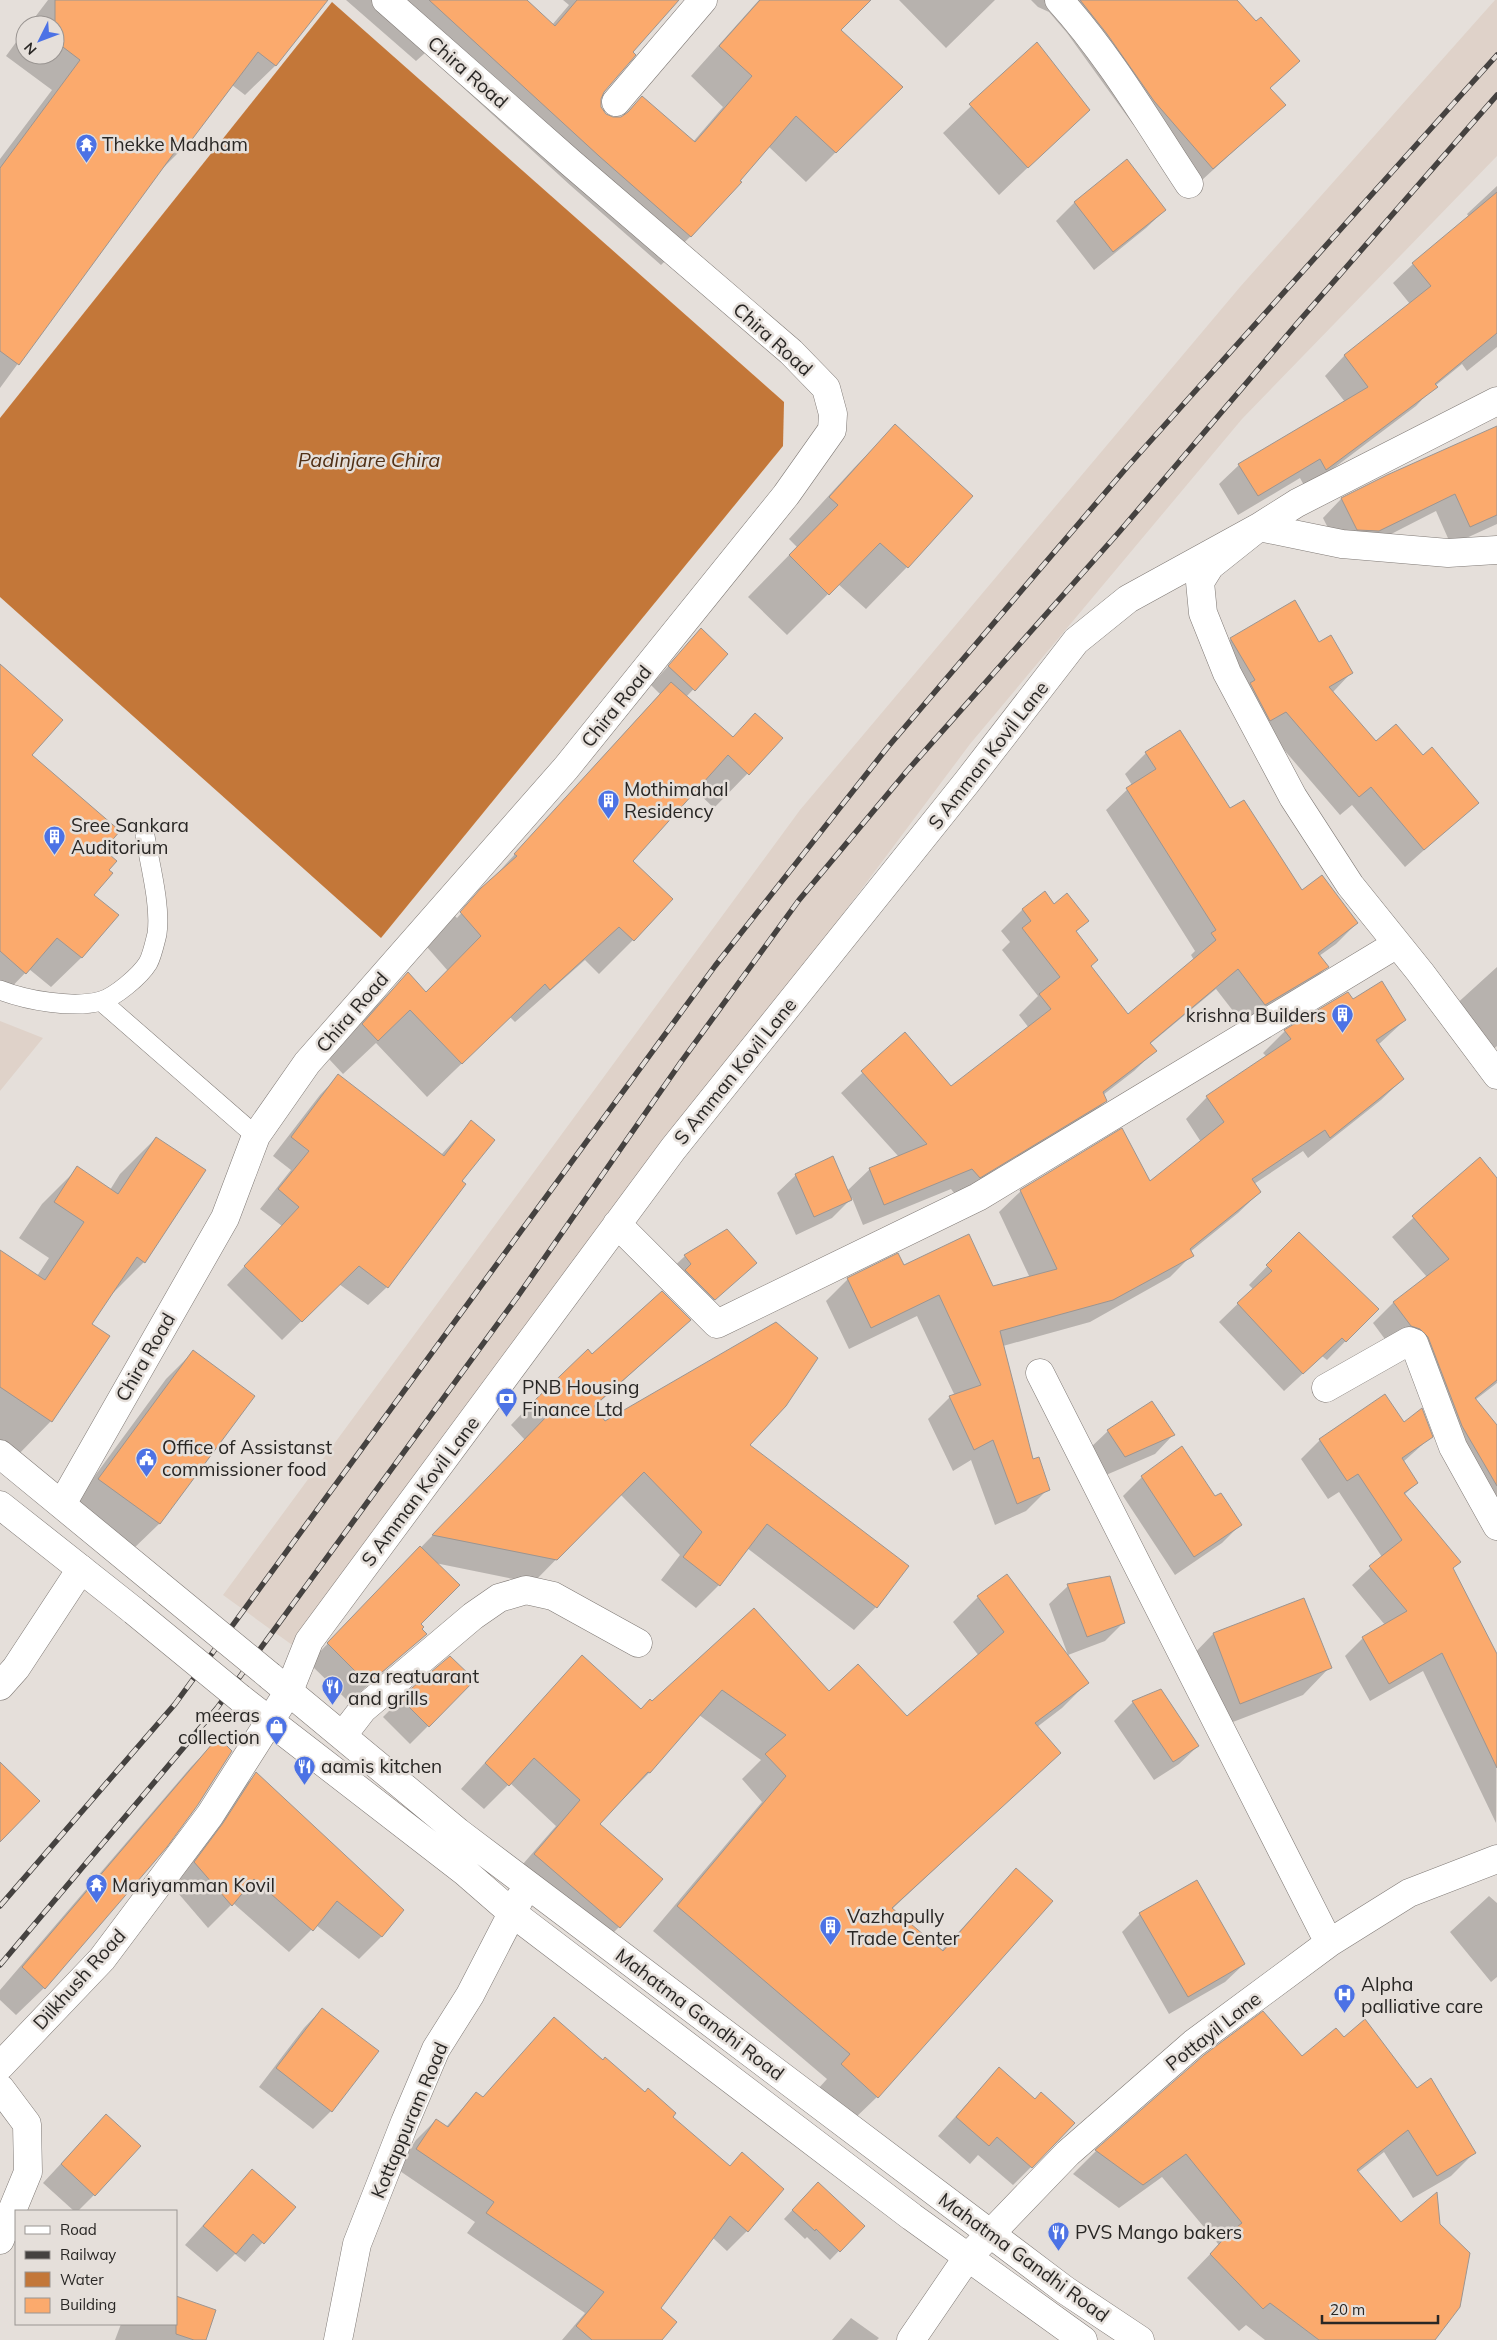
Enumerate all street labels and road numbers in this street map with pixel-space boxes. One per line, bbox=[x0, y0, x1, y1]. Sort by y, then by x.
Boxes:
street label: Chira Road bbox=[423, 31, 513, 113]
street label: Chira Road bbox=[728, 297, 818, 381]
street label: Chira Road bbox=[576, 660, 656, 752]
street label: S Amman Kovil Lane bbox=[923, 676, 1053, 834]
street label: Chira Road bbox=[311, 967, 393, 1057]
street label: S Amman Kovil Lane bbox=[669, 993, 801, 1149]
street label: Chira Road bbox=[110, 1308, 180, 1406]
street label: S Amman Kovil Lane bbox=[356, 1411, 484, 1571]
street label: Dilkhush Road bbox=[28, 1924, 130, 2034]
street label: Mahatma Gandhi Road bbox=[611, 1943, 789, 2085]
street label: Pottayil Lane bbox=[1161, 1986, 1265, 2076]
street label: Kottappuram Road bbox=[365, 2038, 453, 2202]
street label: Mahatma Gandhi Road bbox=[934, 2187, 1114, 2327]

